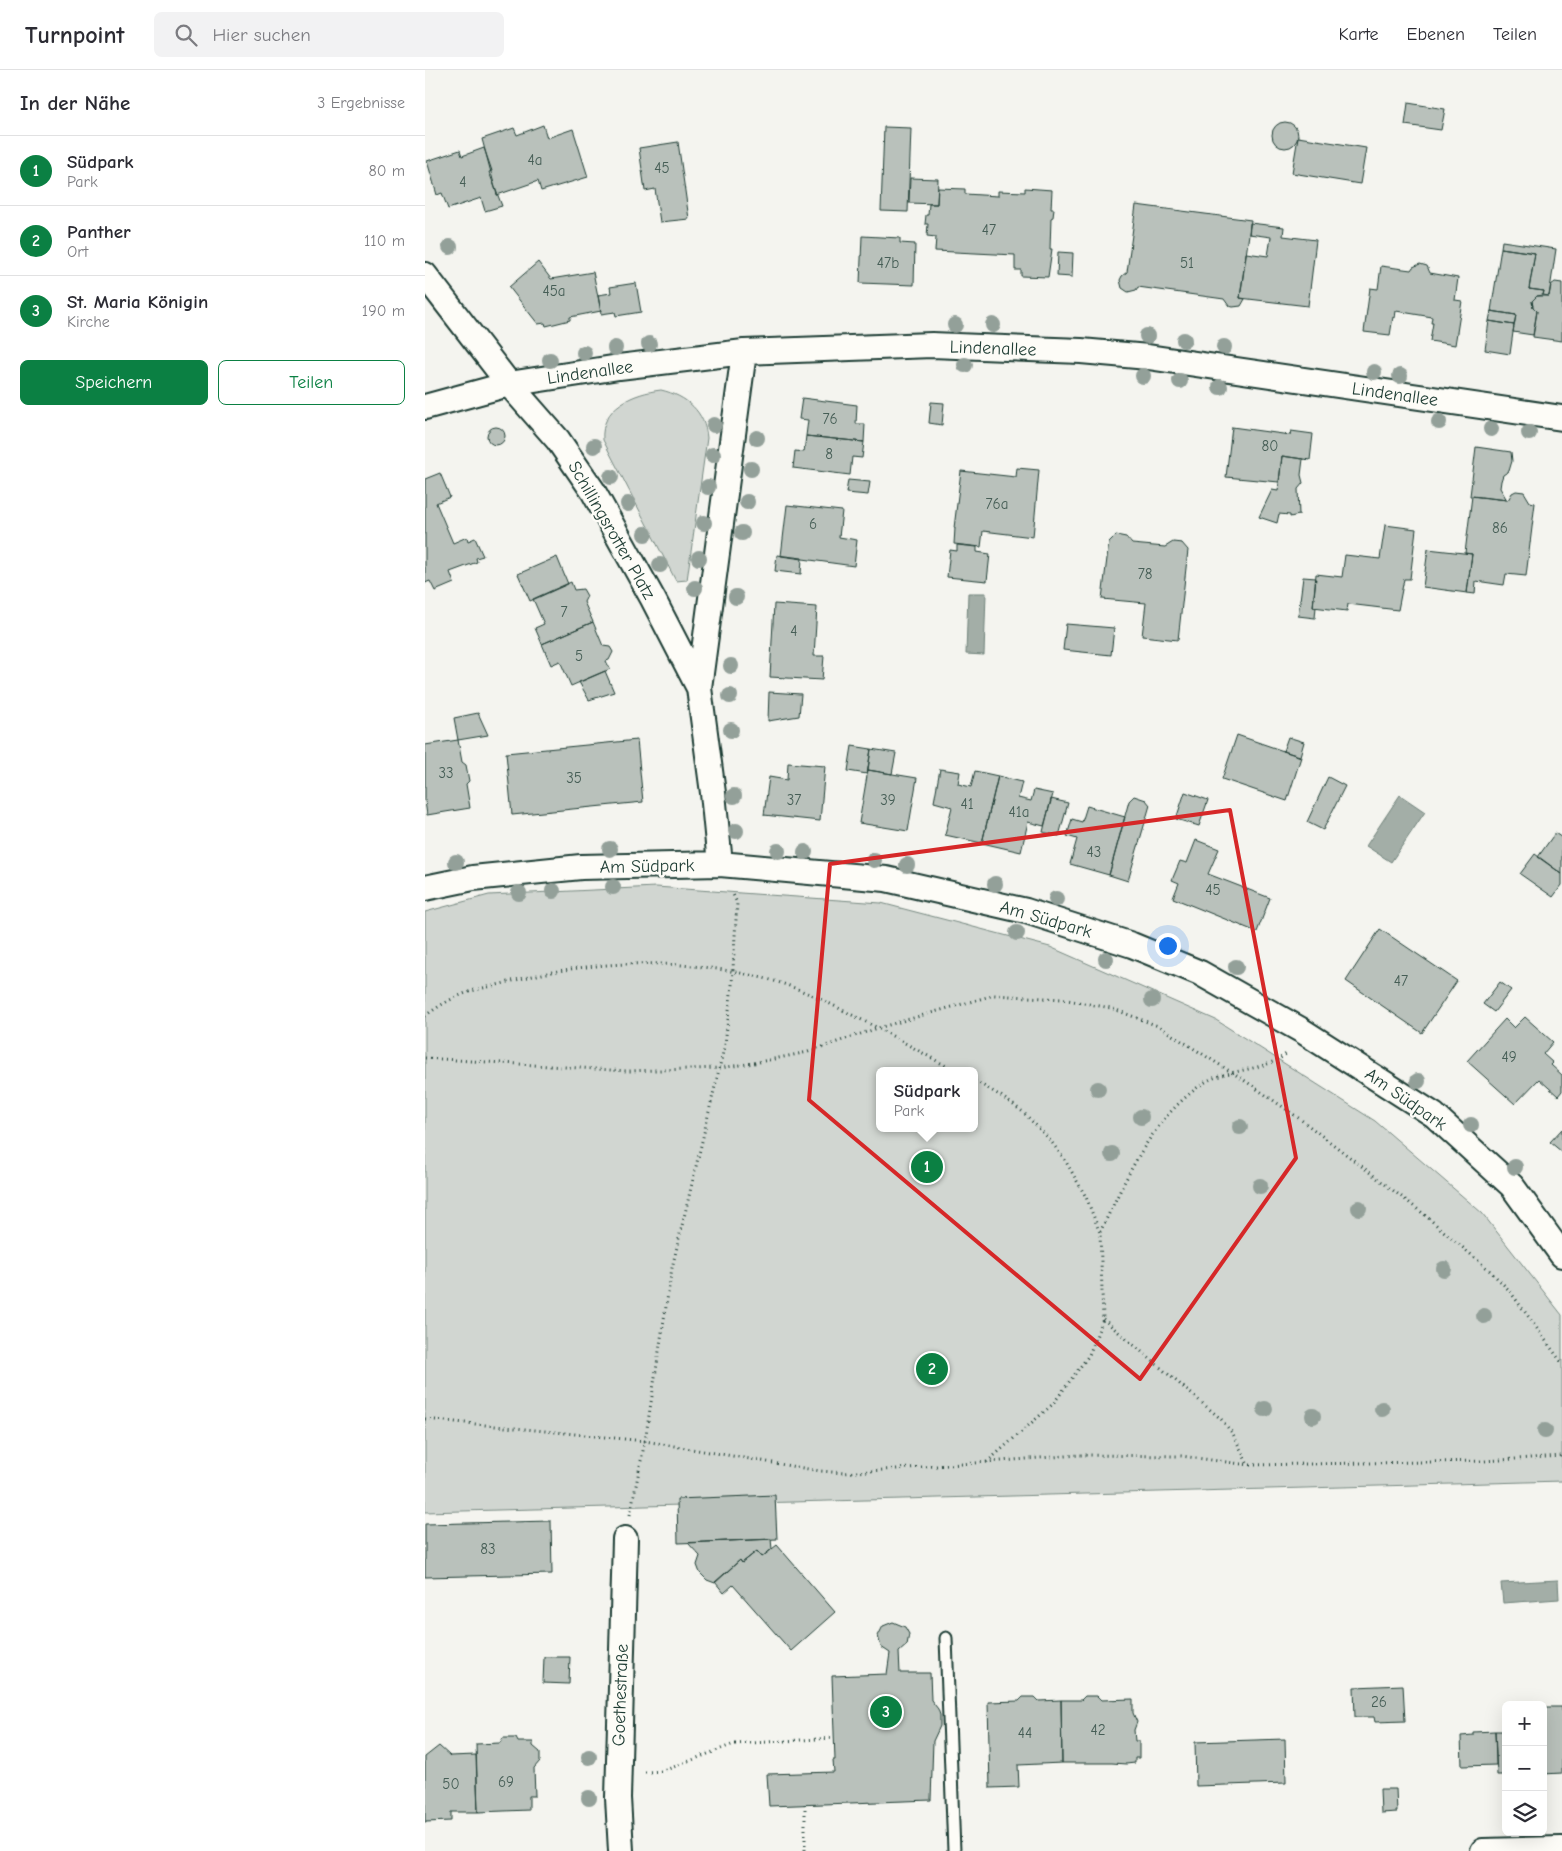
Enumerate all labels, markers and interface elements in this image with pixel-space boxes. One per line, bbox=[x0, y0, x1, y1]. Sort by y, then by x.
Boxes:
search box bbox=[154, 12, 504, 57]
text: Turnpoint bbox=[25, 21, 124, 49]
icon: search bbox=[172, 21, 200, 49]
text: Hier suchen bbox=[212, 24, 311, 46]
text: Karte bbox=[1338, 24, 1379, 45]
text: Ebenen bbox=[1407, 24, 1465, 45]
text: Teilen bbox=[1493, 24, 1537, 45]
text: In der Nähe bbox=[20, 91, 130, 115]
text: 3 Ergebnisse bbox=[317, 94, 405, 112]
text: Südpark bbox=[67, 151, 134, 173]
house number: 4a bbox=[527, 151, 543, 169]
house number: 45 bbox=[654, 159, 670, 177]
text: 1 bbox=[33, 162, 39, 180]
text: 80 m bbox=[368, 162, 405, 180]
text: Park bbox=[67, 173, 98, 191]
house number: 4 bbox=[459, 173, 467, 191]
text: Panther bbox=[67, 221, 131, 243]
house number: 47 bbox=[982, 221, 996, 239]
text: 2 bbox=[32, 232, 40, 250]
text: 110 m bbox=[364, 232, 405, 250]
text: Ort bbox=[67, 243, 88, 261]
house number: 47b bbox=[877, 254, 899, 272]
house number: 51 bbox=[1180, 254, 1194, 272]
house number: 45a bbox=[542, 282, 566, 300]
text: St. Maria Königin bbox=[67, 291, 208, 313]
text: 3 bbox=[32, 302, 40, 320]
text: 190 m bbox=[362, 302, 405, 320]
text: Kirche bbox=[67, 313, 110, 331]
street label: Lindenallee bbox=[949, 336, 1037, 361]
street label: Lindenallee bbox=[546, 356, 634, 389]
button: Speichern bbox=[20, 360, 208, 405]
button: Teilen bbox=[218, 360, 405, 405]
street label: Lindenallee bbox=[1351, 378, 1439, 411]
house number: 76 bbox=[822, 410, 838, 428]
house number: 80 bbox=[1262, 437, 1278, 455]
house number: 8 bbox=[825, 445, 833, 463]
street label: Schillingsrotter Platz bbox=[564, 458, 660, 603]
house number: 76a bbox=[986, 495, 1008, 513]
house number: 6 bbox=[809, 515, 817, 533]
house number: 86 bbox=[1492, 519, 1508, 537]
house number: 78 bbox=[1138, 565, 1152, 583]
house number: 7 bbox=[560, 603, 568, 621]
house number: 4 bbox=[790, 622, 798, 640]
house number: 5 bbox=[575, 647, 583, 665]
house number: 33 bbox=[438, 764, 454, 782]
house number: 35 bbox=[566, 769, 582, 787]
house number: 37 bbox=[787, 791, 801, 809]
house number: 39 bbox=[880, 791, 896, 809]
house number: 41 bbox=[960, 795, 974, 813]
house number: 41a bbox=[1009, 803, 1029, 821]
house number: 43 bbox=[1087, 843, 1101, 861]
street label: Am Südpark bbox=[599, 855, 695, 878]
house number: 45 bbox=[1205, 881, 1221, 899]
street label: Am Südpark bbox=[997, 896, 1095, 943]
your location bbox=[1155, 933, 1181, 959]
house number: 47 bbox=[1394, 972, 1408, 990]
house number: 49 bbox=[1501, 1048, 1517, 1066]
street label: Am Südpark bbox=[1361, 1064, 1451, 1135]
popup bbox=[876, 1067, 978, 1132]
text: Südpark bbox=[894, 1080, 960, 1102]
text: Park bbox=[894, 1102, 924, 1120]
pin: 1 bbox=[911, 1148, 943, 1186]
pin: 2 bbox=[916, 1350, 948, 1388]
house number: 83 bbox=[480, 1540, 496, 1558]
street label: Goethestraße bbox=[608, 1643, 633, 1747]
pin: 3 bbox=[870, 1693, 902, 1731]
house number: 26 bbox=[1371, 1693, 1387, 1711]
map controls bbox=[1502, 1701, 1547, 1836]
button: + bbox=[1502, 1701, 1547, 1746]
house number: 42 bbox=[1090, 1721, 1106, 1739]
house number: 44 bbox=[1018, 1724, 1032, 1742]
button: − bbox=[1502, 1746, 1547, 1791]
house number: 69 bbox=[498, 1773, 514, 1791]
house number: 50 bbox=[442, 1775, 460, 1793]
button: layers bbox=[1502, 1791, 1547, 1836]

